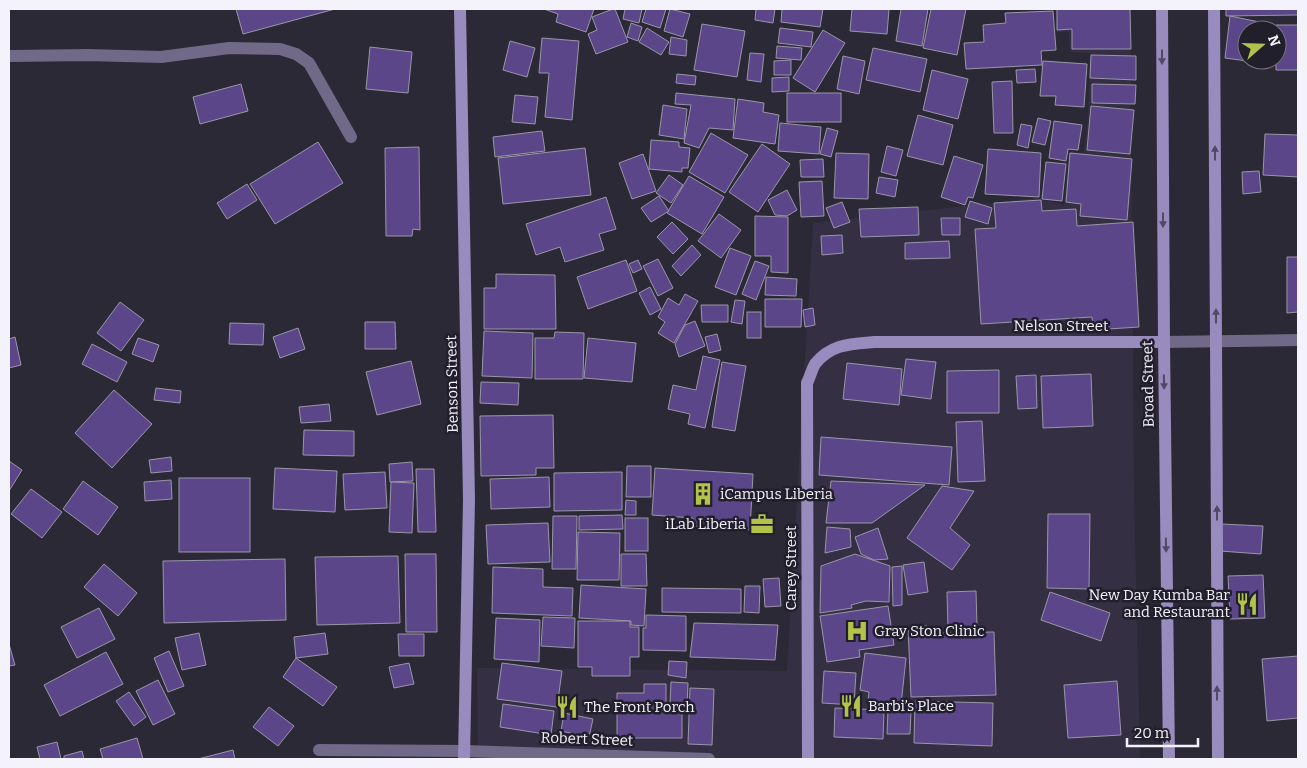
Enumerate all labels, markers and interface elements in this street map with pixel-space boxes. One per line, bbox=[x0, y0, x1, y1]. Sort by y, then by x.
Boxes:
north arrow bbox=[1237, 20, 1287, 70]
text: N bbox=[1264, 33, 1284, 49]
one-way arrow bbox=[1158, 50, 1166, 66]
one-way arrow bbox=[1211, 145, 1219, 161]
one-way arrow bbox=[1159, 212, 1167, 228]
one-way arrow bbox=[1212, 307, 1220, 323]
street label: Nelson Street bbox=[1014, 317, 1109, 335]
street label: Benson Street bbox=[442, 334, 462, 433]
street label: Broad Street bbox=[1138, 340, 1158, 428]
one-way arrow bbox=[1160, 375, 1168, 391]
building icon: iCampus Liberia bbox=[690, 481, 716, 507]
place label: iCampus Liberia bbox=[720, 485, 833, 503]
one-way arrow bbox=[1213, 505, 1221, 521]
office icon: iLab Liberia bbox=[749, 511, 775, 537]
place label: iLab Liberia bbox=[665, 515, 746, 533]
street label: Carey Street bbox=[782, 525, 800, 611]
one-way arrow bbox=[1162, 537, 1170, 553]
place label: New Day Kumba Bar and Restaurant bbox=[1088, 586, 1231, 621]
restaurant icon: New Day Kumba Bar and Restaurant bbox=[1234, 591, 1260, 617]
hospital icon: Gray Ston Clinic bbox=[844, 618, 870, 644]
place label: Gray Ston Clinic bbox=[874, 622, 985, 640]
one-way arrow bbox=[1213, 685, 1221, 701]
restaurant icon: Barbi’s Place bbox=[838, 693, 864, 719]
restaurant icon: The Front Porch bbox=[554, 694, 580, 720]
place label: Barbi’s Place bbox=[868, 697, 954, 715]
place label: The Front Porch bbox=[584, 698, 695, 716]
scale bar bbox=[1127, 716, 1198, 748]
text: 20 m bbox=[1134, 724, 1170, 742]
street label: Robert Street bbox=[540, 728, 634, 750]

